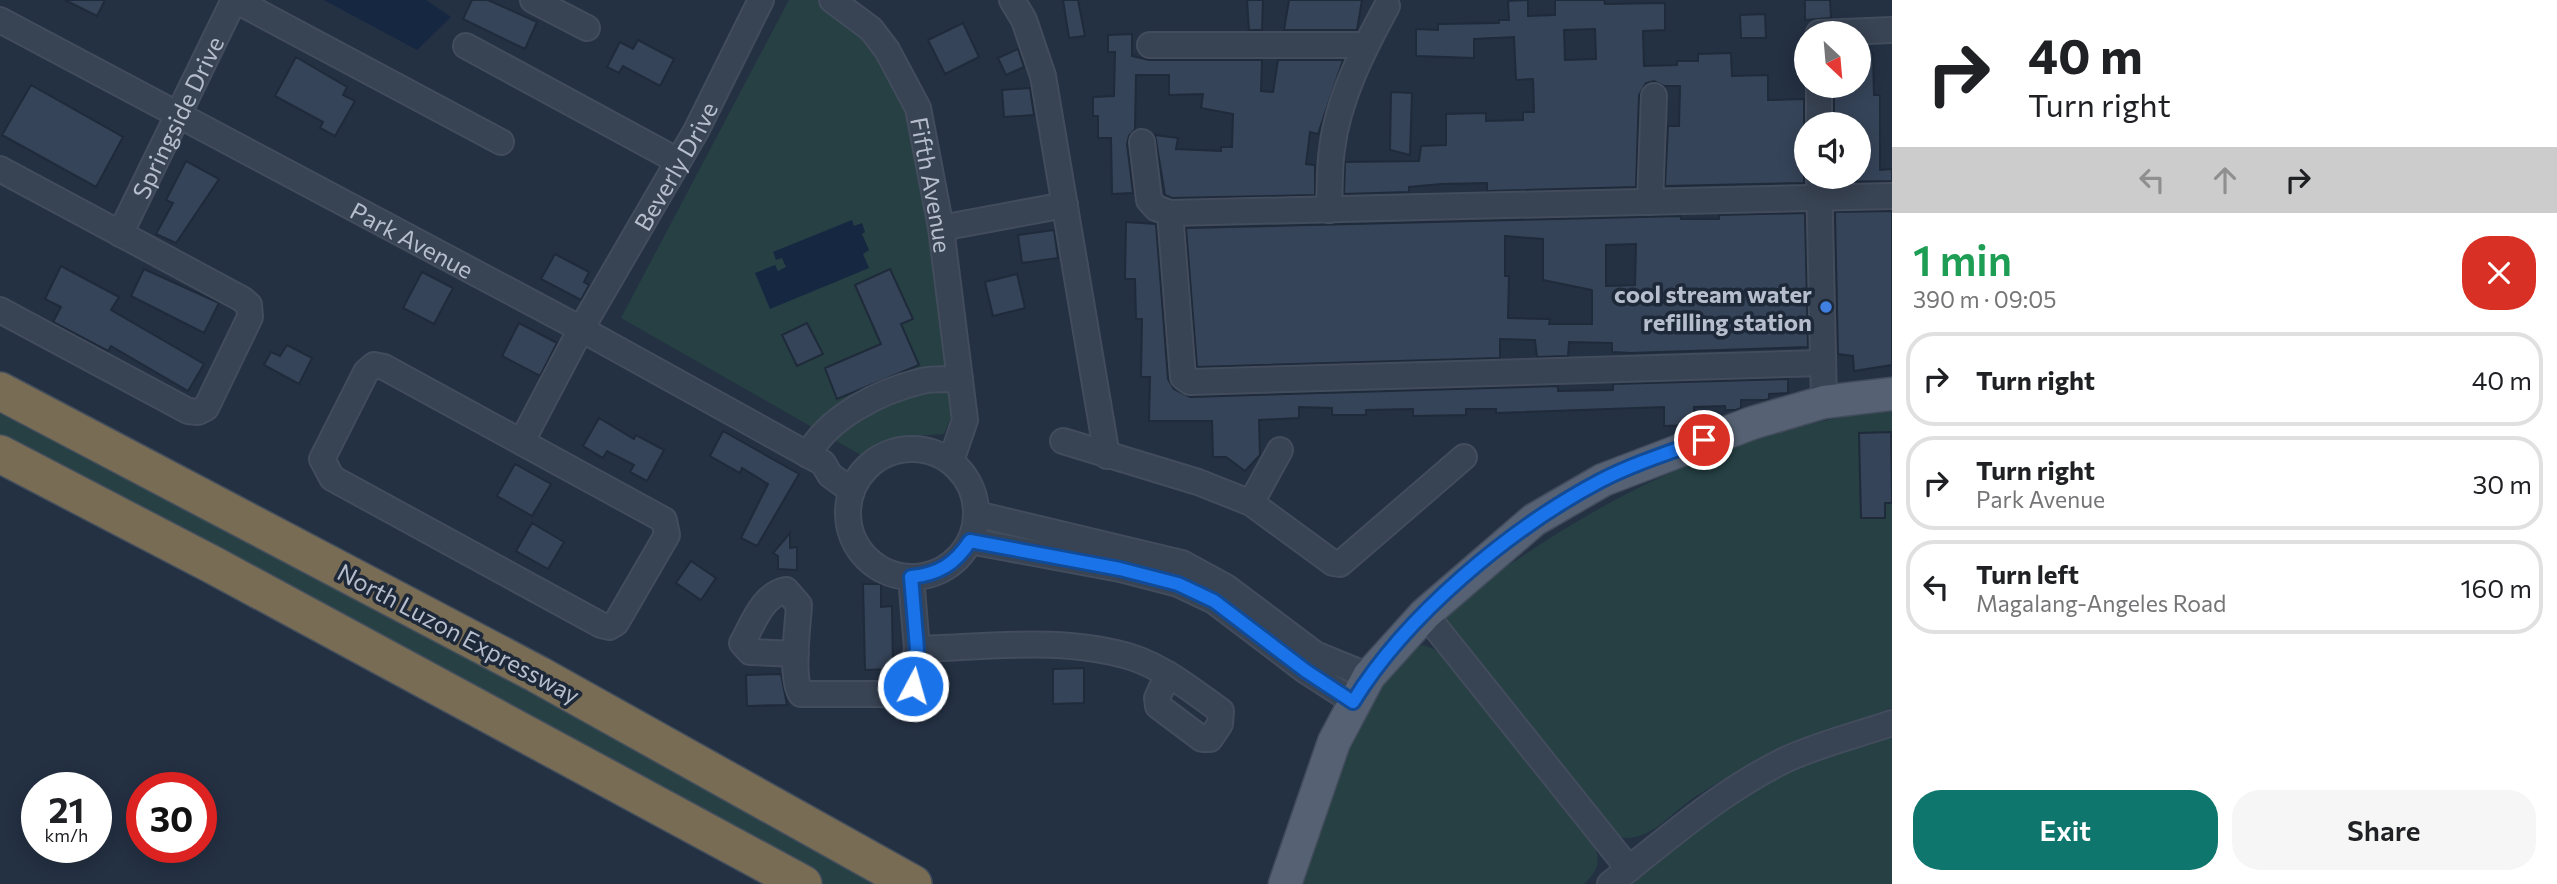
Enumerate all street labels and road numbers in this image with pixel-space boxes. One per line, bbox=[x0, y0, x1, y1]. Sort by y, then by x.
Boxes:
street label: Springside Drive bbox=[125, 31, 229, 203]
street label: Beverly Drive bbox=[627, 97, 723, 235]
street label: Fifth Avenue bbox=[906, 114, 958, 255]
street label: Park Avenue bbox=[346, 195, 479, 284]
street label: North Luzon Expressway bbox=[333, 557, 585, 709]

